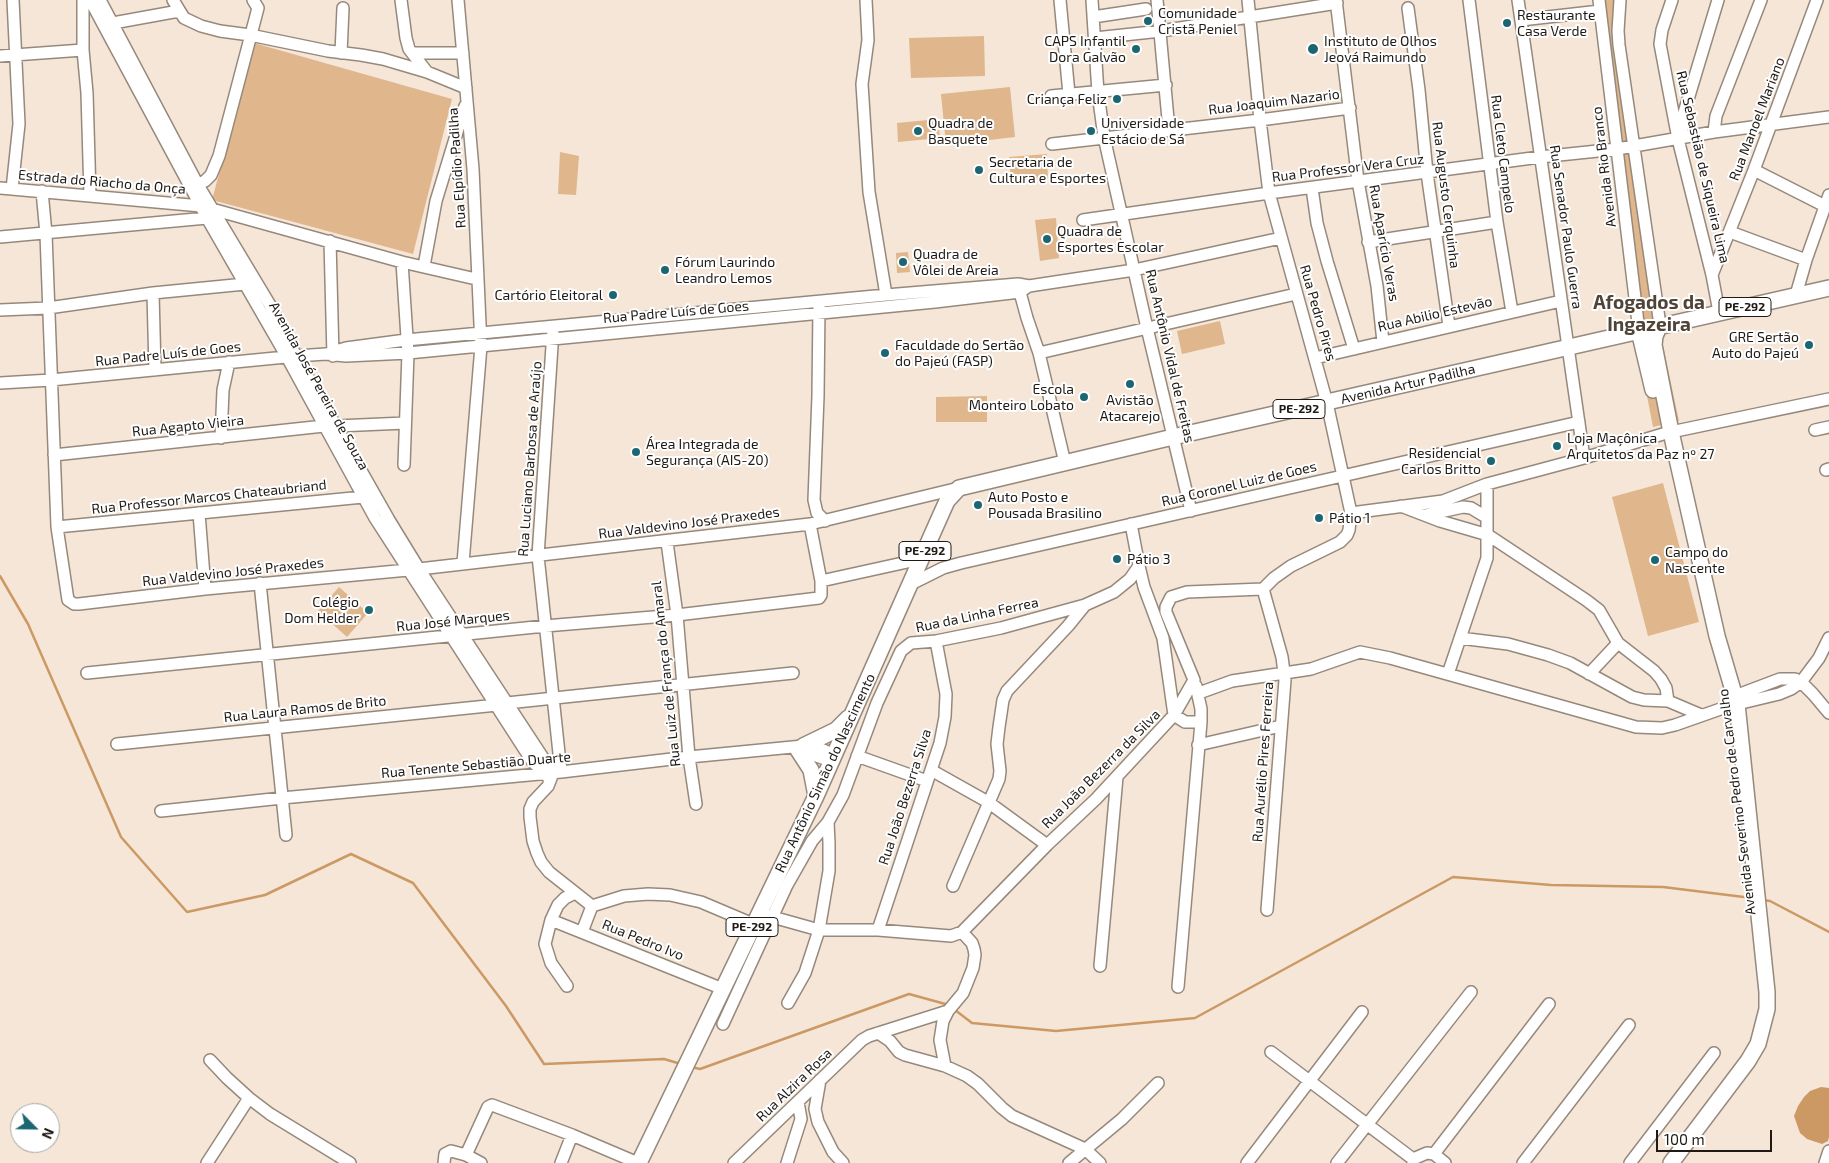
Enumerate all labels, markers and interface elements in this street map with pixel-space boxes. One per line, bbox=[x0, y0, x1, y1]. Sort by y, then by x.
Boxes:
place label: Comunidade Cristã Peniel bbox=[1158, 5, 1237, 38]
place label: Restaurante Casa Verde bbox=[1517, 7, 1595, 40]
marker: Comunidade Cristã Peniel bbox=[1142, 15, 1154, 27]
marker: Restaurante Casa Verde bbox=[1501, 17, 1513, 29]
place label: CAPS Infantil Dora Galvão bbox=[1044, 33, 1126, 65]
place label: Instituto de Olhos Jeová Raimundo bbox=[1324, 33, 1437, 65]
marker: Instituto de Olhos Jeová Raimundo bbox=[1306, 42, 1320, 56]
marker: CAPS Infantil Dora Galvão bbox=[1130, 43, 1142, 55]
street label: Rua Manoel Mariano bbox=[1726, 55, 1788, 183]
street label: Rua Sebastião de Siqueira Lima bbox=[1673, 69, 1733, 265]
street label: Rua Joaquim Nazario bbox=[1207, 86, 1341, 118]
place label: Criança Feliz bbox=[1027, 91, 1107, 107]
marker: Criança Feliz bbox=[1111, 93, 1123, 105]
street label: Rua Cleto Campelo bbox=[1487, 94, 1519, 214]
street label: Avenida Rio Branco bbox=[1588, 106, 1620, 228]
street label: Rua Elpídio Padilha bbox=[444, 107, 470, 229]
place label: Quadra de Basquete bbox=[928, 115, 993, 148]
place label: Universidade Estácio de Sá bbox=[1101, 115, 1185, 148]
street label: Rua Augusto Cerquinha bbox=[1429, 121, 1463, 269]
marker: Quadra de Basquete bbox=[912, 125, 924, 137]
marker: Universidade Estácio de Sá bbox=[1085, 125, 1097, 137]
street label: Rua Senador Paulo Guerra bbox=[1546, 144, 1586, 310]
street label: Rua Professor Vera Cruz bbox=[1271, 150, 1425, 186]
place label: Secretaria de Cultura e Esportes bbox=[989, 154, 1106, 186]
marker: Secretaria de Cultura e Esportes bbox=[973, 164, 985, 176]
street label: Estrada do Riacho da Onça bbox=[17, 166, 187, 198]
street label: Rua Aparício Veras bbox=[1365, 183, 1403, 303]
place label: Quadra de Esportes Escolar bbox=[1057, 223, 1164, 256]
marker: Quadra de Esportes Escolar bbox=[1041, 233, 1053, 245]
place label: Quadra de Vôlei de Areia bbox=[913, 246, 999, 278]
place label: Fórum Laurindo Leandro Lemos bbox=[675, 254, 775, 286]
marker: Quadra de Vôlei de Areia bbox=[897, 256, 909, 268]
street label: Rua Pedro Pires bbox=[1296, 263, 1340, 363]
marker: Fórum Laurindo Leandro Lemos bbox=[659, 264, 671, 276]
street label: Rua Antônio Vidal de Freitas bbox=[1142, 268, 1198, 444]
place label: Cartório Eleitoral bbox=[495, 287, 603, 303]
marker: Cartório Eleitoral bbox=[607, 289, 619, 301]
district label: Afogados da Ingazeira bbox=[1593, 292, 1705, 336]
street label: Rua Abilio Estevão bbox=[1376, 293, 1494, 335]
street label: Rua Padre Luís de Goes bbox=[602, 297, 750, 327]
road number: PE-292 bbox=[1719, 298, 1771, 316]
street label: Avenida José Pereira de Souza bbox=[266, 299, 372, 473]
place label: GRE Sertão Auto do Pajeú bbox=[1712, 329, 1799, 362]
place label: Faculdade do Sertão do Pajeú (FASP) bbox=[895, 337, 1024, 370]
street label: Rua Padre Luís de Goes bbox=[94, 338, 242, 370]
marker: GRE Sertão Auto do Pajeú bbox=[1803, 339, 1815, 351]
marker: Faculdade do Sertão do Pajeú (FASP) bbox=[879, 347, 891, 359]
street label: Avenida Artur Padilha bbox=[1339, 360, 1477, 408]
street label: Rua Luciano Barbosa de Araújo bbox=[515, 361, 545, 557]
marker: Avistão Atacarejo bbox=[1124, 378, 1136, 390]
place label: Escola Monteiro Lobato bbox=[969, 381, 1074, 414]
marker: Escola Monteiro Lobato bbox=[1078, 391, 1090, 403]
place label: Avistão Atacarejo bbox=[1100, 392, 1160, 424]
road number: PE-292 bbox=[1273, 399, 1325, 418]
street label: Rua Agapto Vieira bbox=[131, 412, 245, 440]
place label: Loja Maçônica Arquitetos da Paz nº 27 bbox=[1567, 430, 1714, 462]
place label: Área Integrada de Segurança (AIS-20) bbox=[646, 436, 769, 468]
marker: Loja Maçônica Arquitetos da Paz nº 27 bbox=[1551, 440, 1563, 452]
place label: Residencial Carlos Britto bbox=[1401, 445, 1481, 478]
marker: Área Integrada de Segurança (AIS-20) bbox=[630, 446, 642, 458]
marker: Residencial Carlos Britto bbox=[1485, 455, 1497, 467]
street label: Rua Coronel Luiz de Goes bbox=[1160, 458, 1318, 510]
street label: Rua Professor Marcos Chateaubriand bbox=[91, 476, 327, 518]
place label: Auto Posto e Pousada Brasilino bbox=[988, 489, 1102, 522]
marker: Auto Posto e Pousada Brasilino bbox=[972, 499, 984, 511]
street label: Rua Valdevino José Praxedes bbox=[597, 504, 781, 542]
place label: Pátio 1 bbox=[1329, 510, 1370, 526]
marker: Pátio 1 bbox=[1313, 512, 1325, 524]
road number: PE-292 bbox=[899, 542, 951, 560]
place label: Campo do Nascente bbox=[1665, 544, 1728, 576]
place label: Pátio 3 bbox=[1127, 551, 1171, 567]
marker: Pátio 3 bbox=[1111, 553, 1123, 565]
street label: Rua Valdevino José Praxedes bbox=[141, 554, 325, 590]
marker: Campo do Nascente bbox=[1649, 554, 1661, 566]
street label: Rua Luiz de França do Amaral bbox=[648, 580, 684, 768]
place label: Colégio Dom Helder bbox=[284, 594, 359, 626]
street label: Rua da Linha Ferrea bbox=[914, 594, 1040, 636]
marker: Colégio Dom Helder bbox=[363, 604, 375, 616]
street label: Rua José Marques bbox=[395, 607, 511, 635]
street label: Rua Antônio Simão do Nascimento bbox=[771, 671, 879, 875]
street label: Rua Aurélio Pires Ferreira bbox=[1249, 681, 1277, 843]
street label: Avenida Severino Pedro de Carvalho bbox=[1715, 688, 1759, 916]
street label: Rua Laura Ramos de Brito bbox=[223, 692, 387, 726]
street label: Rua João Bezerra da Silva bbox=[1038, 706, 1164, 832]
street label: Rua João Bezerra Silva bbox=[875, 727, 935, 867]
street label: Rua Tenente Sebastião Duarte bbox=[380, 748, 572, 782]
street label: Rua Pedro Ivo bbox=[600, 916, 686, 964]
road number: PE-292 bbox=[726, 918, 778, 936]
street label: Rua Alzira Rosa bbox=[753, 1045, 835, 1125]
north arrow bbox=[10, 1103, 60, 1153]
scale bar bbox=[1659, 1120, 1775, 1152]
text: N bbox=[39, 1126, 58, 1142]
text: 100 m bbox=[1664, 1130, 1705, 1148]

